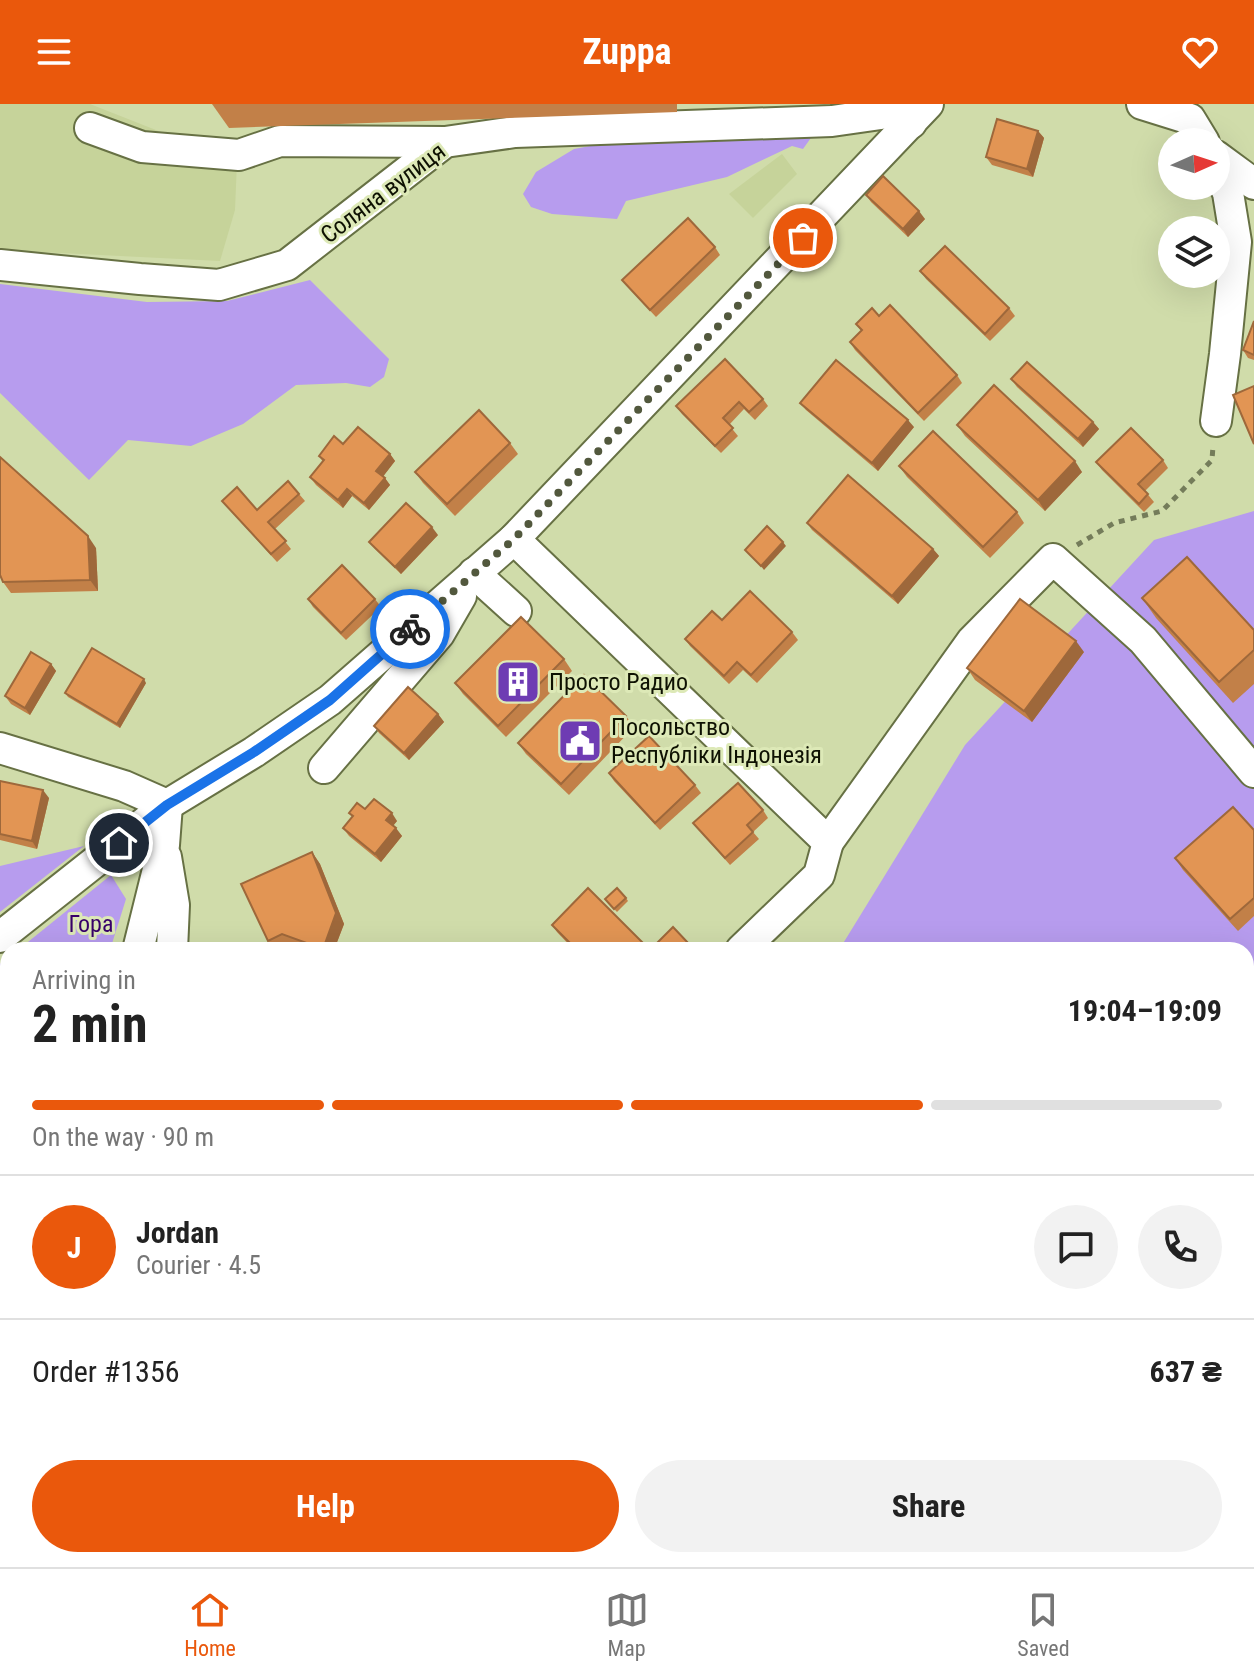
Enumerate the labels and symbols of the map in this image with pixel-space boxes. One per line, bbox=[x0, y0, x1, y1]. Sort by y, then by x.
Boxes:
north arrow bbox=[1158, 128, 1230, 200]
street label: Соляна вулиця bbox=[315, 137, 451, 249]
pin bbox=[769, 204, 837, 272]
courier bbox=[370, 589, 450, 669]
building icon: Просто Радио bbox=[494, 658, 542, 706]
place label: Просто Радио bbox=[549, 668, 688, 696]
place label: Посольство Республіки Індонезія bbox=[611, 713, 822, 769]
public building icon: Посольство Республіки Індонезія bbox=[556, 717, 604, 765]
pin bbox=[85, 809, 153, 877]
park label: Гора bbox=[69, 910, 113, 938]

